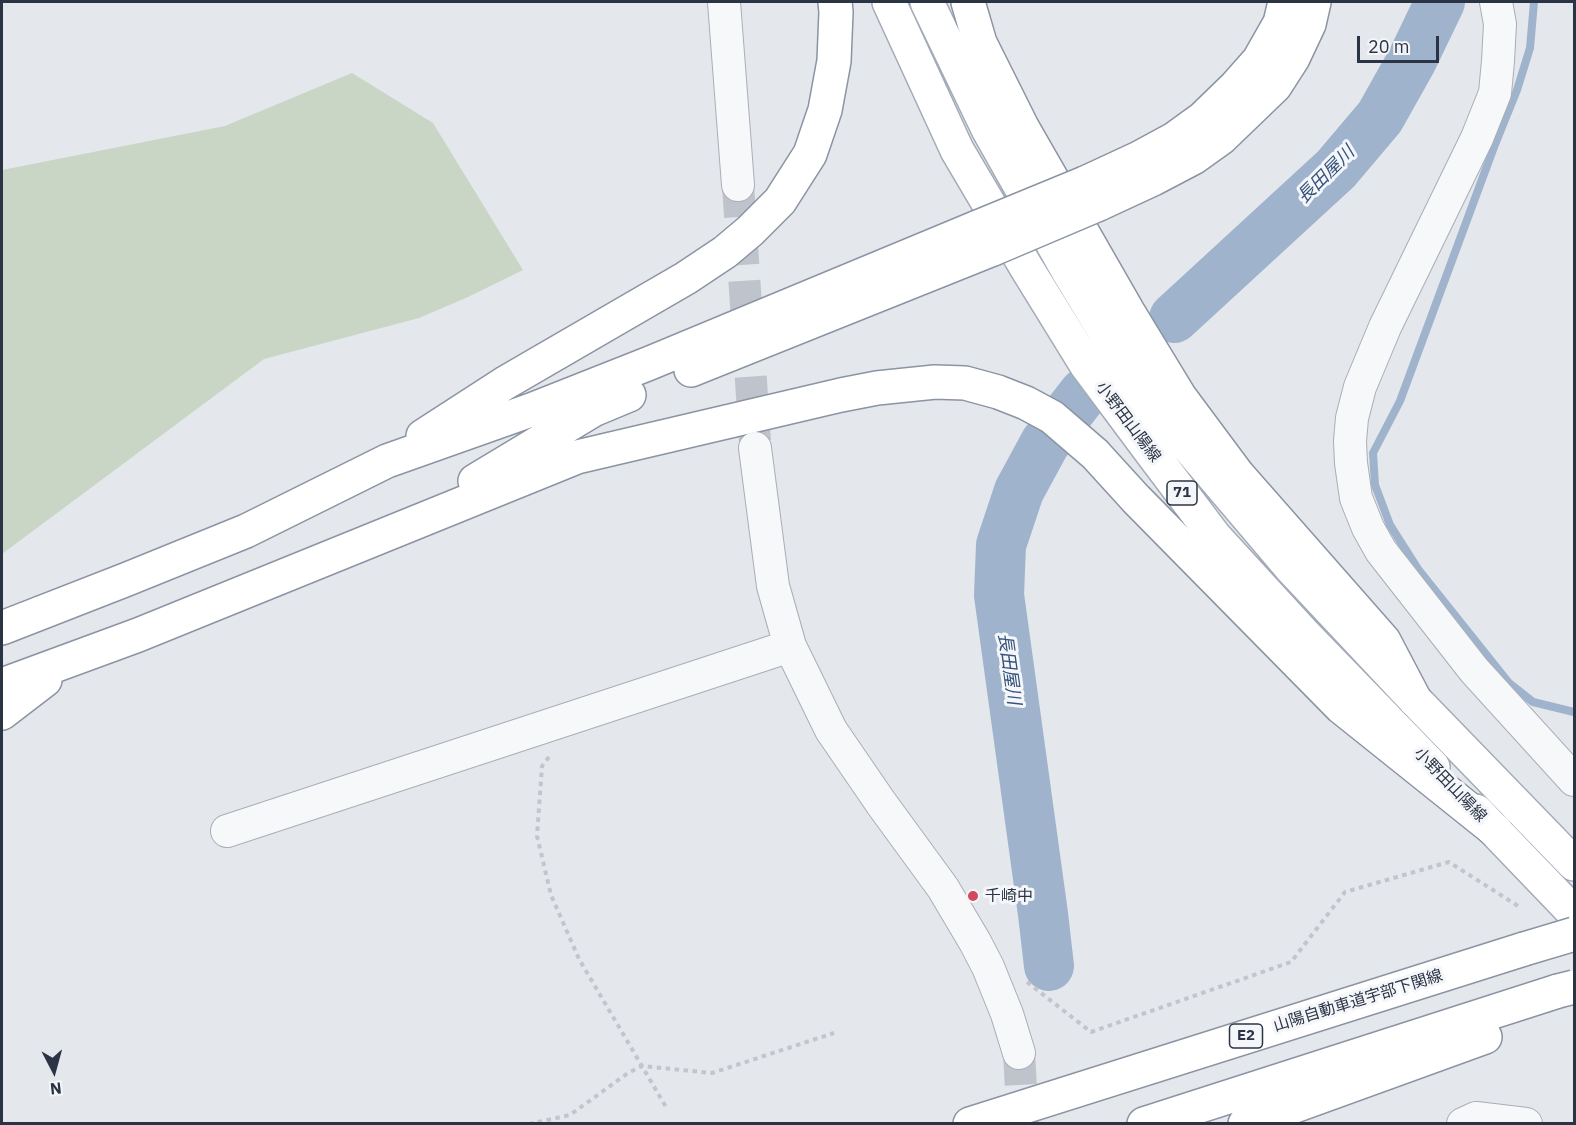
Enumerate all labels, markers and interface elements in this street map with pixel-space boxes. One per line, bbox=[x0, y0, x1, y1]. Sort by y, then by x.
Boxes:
scale bar bbox=[1360, 24, 1442, 62]
text: 20 m bbox=[1368, 35, 1410, 58]
water label: 長田屋川 bbox=[1293, 142, 1359, 208]
street label: 小野田山陽線 bbox=[1091, 378, 1165, 466]
road number: 71 bbox=[1167, 481, 1197, 505]
water label: 長田屋川 bbox=[993, 632, 1025, 706]
street label: 小野田山陽線 bbox=[1410, 744, 1490, 826]
place label: 千崎中 bbox=[985, 886, 1033, 906]
marker: 千崎中 bbox=[966, 889, 980, 903]
street label: 山陽自動車道宇部下関線 bbox=[1271, 966, 1445, 1036]
road number: E2 bbox=[1230, 1024, 1262, 1048]
north arrow bbox=[24, 1041, 84, 1101]
text: N bbox=[49, 1078, 63, 1099]

